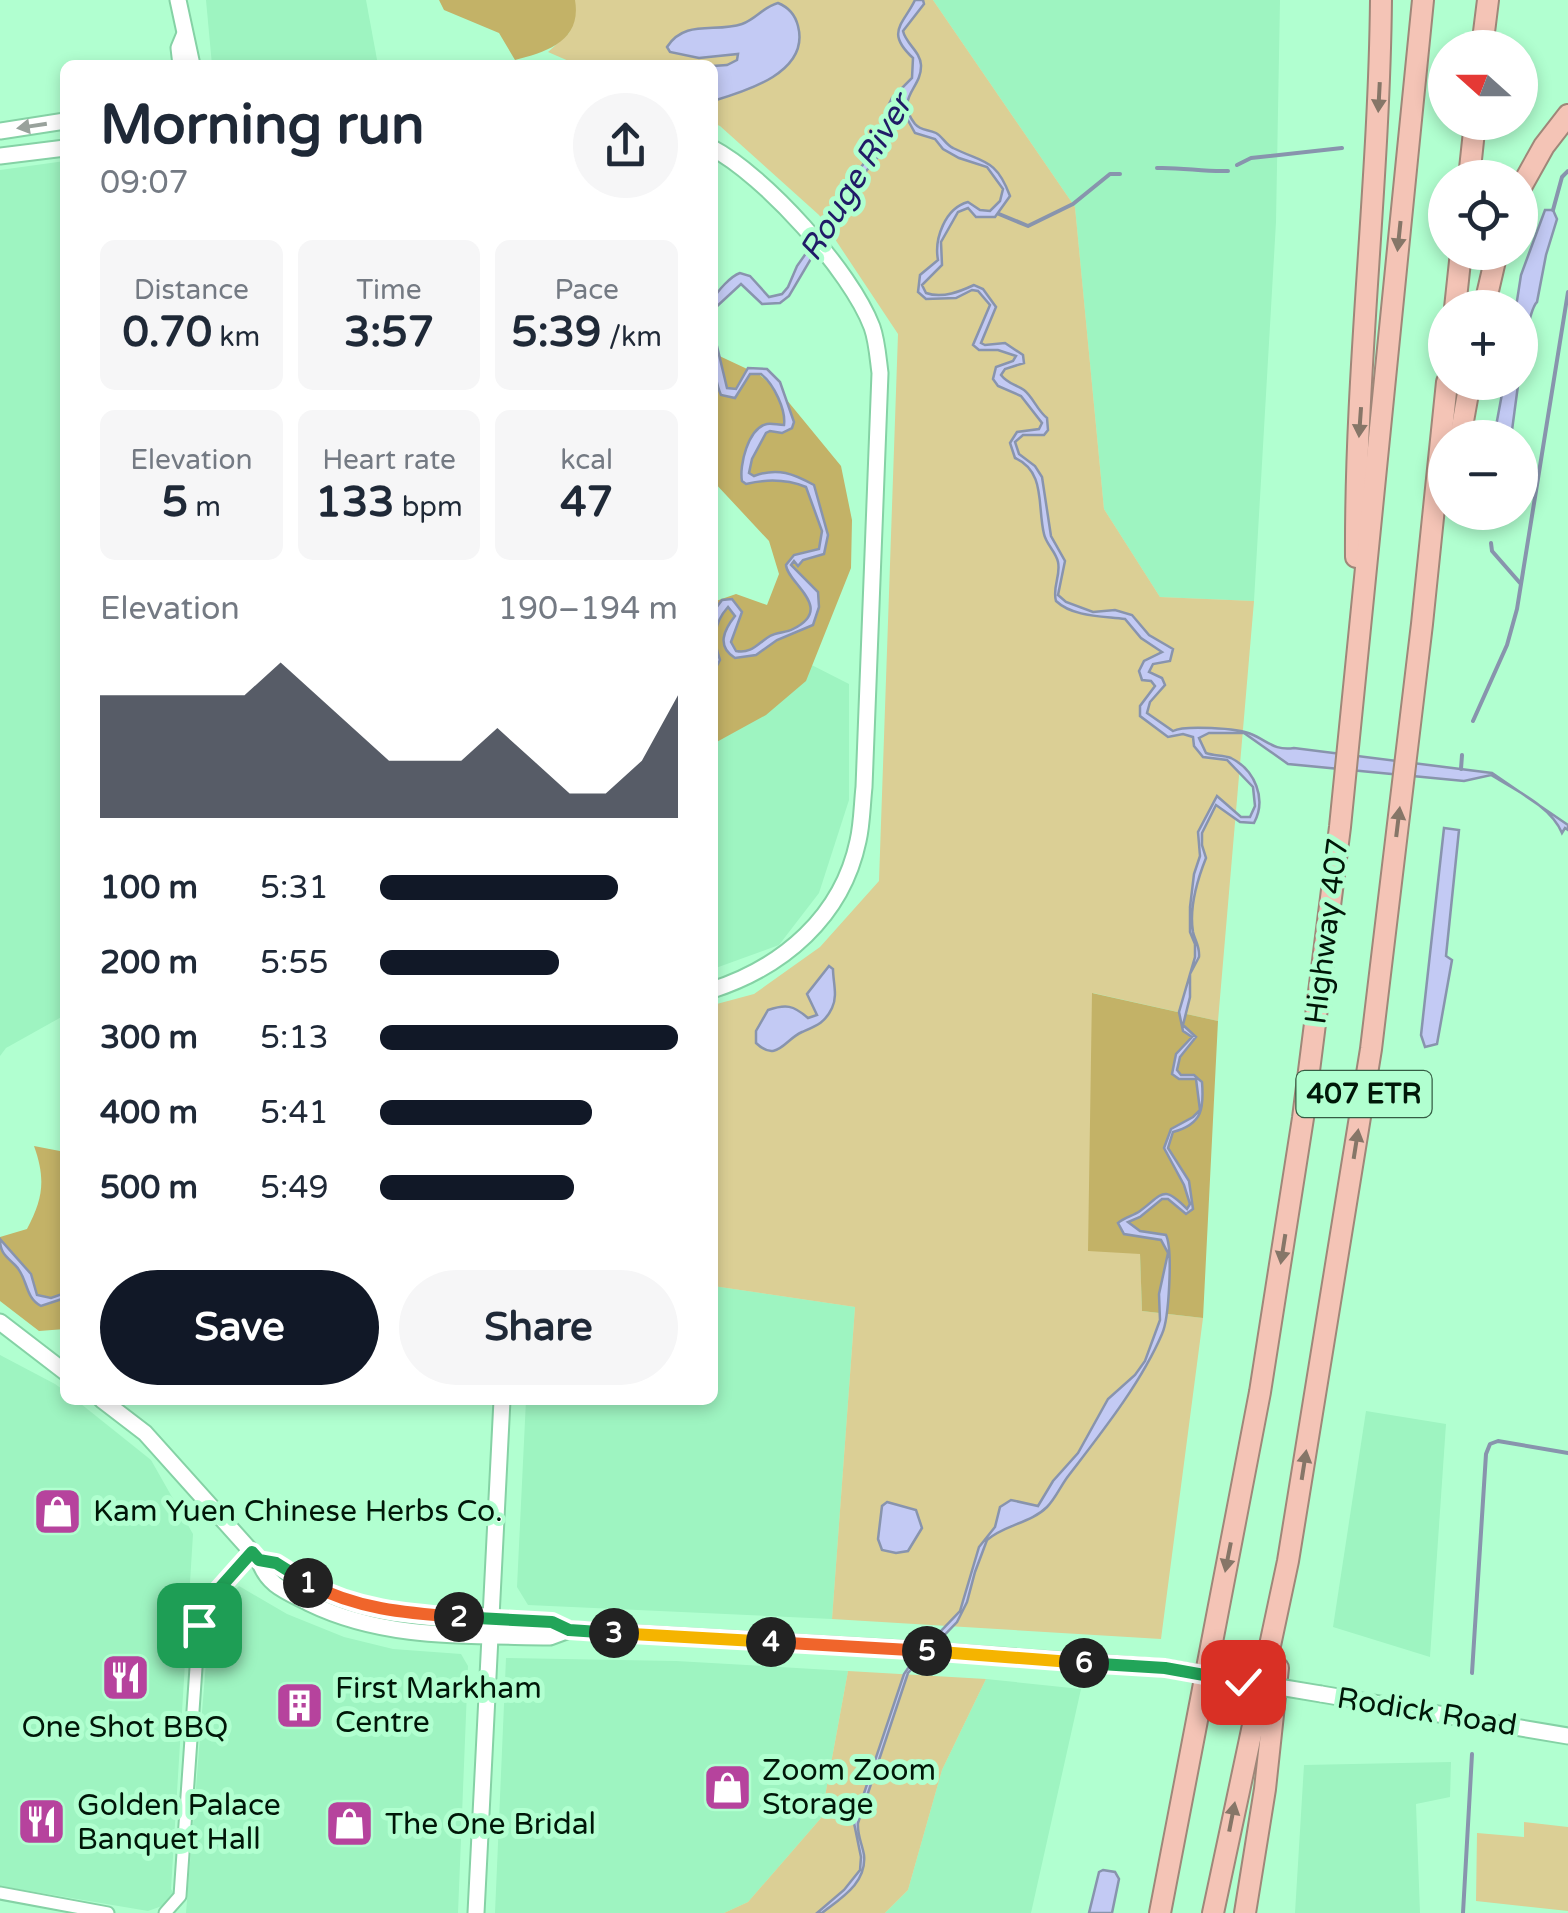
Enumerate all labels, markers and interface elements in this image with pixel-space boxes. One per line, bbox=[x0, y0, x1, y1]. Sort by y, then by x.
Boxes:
north arrow bbox=[1428, 30, 1538, 140]
map controls bbox=[1428, 30, 1538, 530]
one-way arrow bbox=[1370, 82, 1386, 114]
water label: Rouge River bbox=[792, 85, 922, 268]
text: Morning run bbox=[100, 93, 425, 159]
button: share bbox=[573, 93, 678, 198]
one-way arrow bbox=[16, 118, 48, 134]
button: locate bbox=[1428, 160, 1538, 270]
text: 09:07 bbox=[100, 164, 189, 202]
one-way arrow bbox=[1391, 221, 1407, 253]
text: Distance bbox=[134, 273, 249, 307]
text: Time bbox=[356, 273, 422, 307]
text: Pace bbox=[554, 273, 619, 307]
button: + bbox=[1428, 290, 1538, 400]
text: 0.70 bbox=[122, 307, 212, 358]
text: 3:57 bbox=[344, 307, 434, 358]
text: 5:39 bbox=[511, 307, 601, 358]
text: km bbox=[212, 320, 260, 354]
text: /km bbox=[601, 320, 662, 354]
one-way arrow bbox=[1352, 406, 1368, 438]
button: − bbox=[1428, 420, 1538, 530]
text: Elevation bbox=[130, 443, 253, 477]
text: Heart rate bbox=[322, 443, 456, 477]
text: kcal bbox=[560, 443, 613, 477]
text: 5 bbox=[162, 477, 188, 528]
text: 133 bbox=[315, 477, 394, 528]
text: 47 bbox=[560, 477, 613, 528]
text: m bbox=[188, 490, 221, 524]
text: bpm bbox=[394, 490, 463, 524]
text: Elevation bbox=[100, 590, 240, 628]
text: 190–194 m bbox=[498, 590, 678, 628]
one-way arrow bbox=[1390, 806, 1406, 838]
street label: Highway 407 bbox=[1297, 836, 1357, 1026]
text: 100 m bbox=[100, 869, 198, 907]
text: 5:31 bbox=[260, 869, 329, 907]
text: 200 m bbox=[100, 944, 198, 982]
text: 5:55 bbox=[260, 944, 329, 982]
text: 300 m bbox=[100, 1019, 198, 1057]
text: 5:13 bbox=[260, 1019, 329, 1057]
road number: 407 ETR bbox=[1296, 1071, 1432, 1117]
text: 400 m bbox=[100, 1094, 198, 1132]
text: 5:41 bbox=[260, 1094, 329, 1132]
one-way arrow bbox=[1349, 1128, 1364, 1160]
text: 500 m bbox=[100, 1169, 198, 1207]
text: 5:49 bbox=[260, 1169, 329, 1207]
one-way arrow bbox=[1274, 1233, 1290, 1265]
button: Save bbox=[100, 1270, 379, 1385]
button: Share bbox=[399, 1270, 678, 1385]
one-way arrow bbox=[1297, 1449, 1312, 1480]
shop icon: Kam Yuen Chinese Herbs Co. bbox=[32, 1485, 84, 1537]
place label: Kam Yuen Chinese Herbs Co. bbox=[93, 1493, 503, 1530]
one-way arrow bbox=[1220, 1541, 1235, 1573]
pin: 1 bbox=[283, 1558, 333, 1608]
text: 1 bbox=[299, 1566, 317, 1600]
pin bbox=[157, 1583, 242, 1668]
pin: 2 bbox=[434, 1592, 484, 1642]
icon: arrive bbox=[172, 1598, 227, 1653]
text: 2 bbox=[450, 1600, 468, 1634]
pin: 3 bbox=[589, 1608, 639, 1658]
text: 3 bbox=[605, 1616, 623, 1650]
pin: 4 bbox=[746, 1617, 796, 1667]
text: 4 bbox=[762, 1625, 780, 1659]
pin: 5 bbox=[902, 1626, 952, 1676]
text: 5 bbox=[918, 1634, 936, 1668]
pin: 6 bbox=[1059, 1638, 1109, 1688]
pin bbox=[1201, 1640, 1286, 1725]
text: 6 bbox=[1075, 1646, 1093, 1680]
restaurant icon: One Shot BBQ bbox=[99, 1652, 151, 1704]
icon: check bbox=[1216, 1655, 1271, 1710]
place label: First Markham Centre bbox=[335, 1670, 542, 1741]
building icon: First Markham Centre bbox=[274, 1679, 326, 1731]
street label: Rodick Road bbox=[1334, 1680, 1520, 1744]
place label: One Shot BBQ bbox=[22, 1709, 228, 1746]
place label: Zoom Zoom Storage bbox=[762, 1752, 936, 1823]
shop icon: Zoom Zoom Storage bbox=[701, 1761, 753, 1813]
place label: Golden Palace Banquet Hall bbox=[77, 1787, 281, 1858]
restaurant icon: Golden Palace Banquet Hall bbox=[16, 1796, 68, 1848]
shop icon: The One Bridal bbox=[324, 1798, 376, 1850]
one-way arrow bbox=[1225, 1802, 1241, 1833]
place label: The One Bridal bbox=[385, 1806, 596, 1843]

